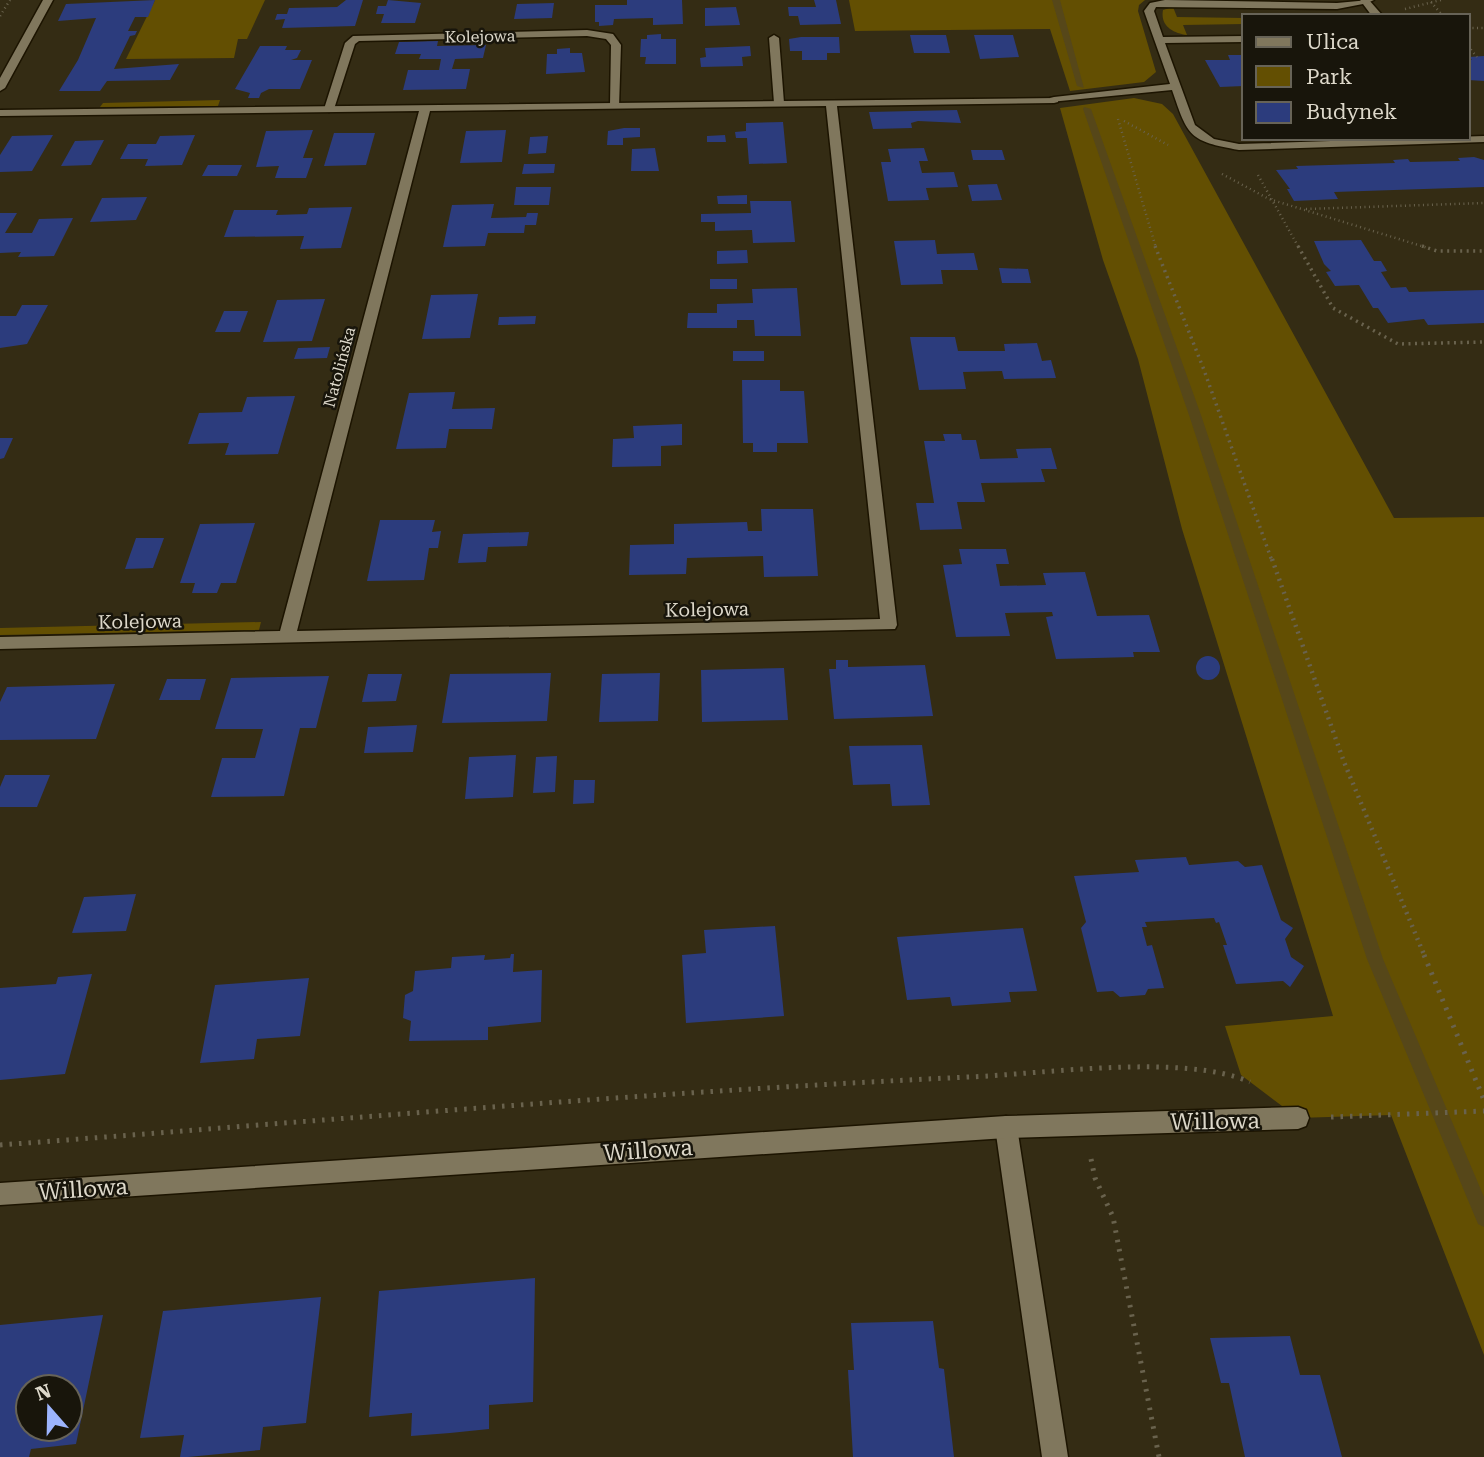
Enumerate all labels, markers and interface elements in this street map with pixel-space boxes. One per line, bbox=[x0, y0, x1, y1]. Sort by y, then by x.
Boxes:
legend bbox=[1242, 14, 1470, 140]
street label: Kolejowa bbox=[444, 26, 516, 47]
text: Ulica bbox=[1306, 30, 1360, 54]
text: Park bbox=[1306, 65, 1352, 89]
text: Budynek bbox=[1306, 100, 1397, 124]
street label: Natolińska bbox=[320, 324, 359, 410]
street label: Kolejowa bbox=[665, 597, 750, 622]
street label: Kolejowa bbox=[98, 609, 183, 634]
street label: Willowa bbox=[1170, 1107, 1261, 1136]
street label: Willowa bbox=[602, 1134, 694, 1167]
street label: Willowa bbox=[37, 1173, 129, 1206]
north arrow bbox=[14, 1373, 84, 1443]
text: N bbox=[33, 1379, 55, 1406]

